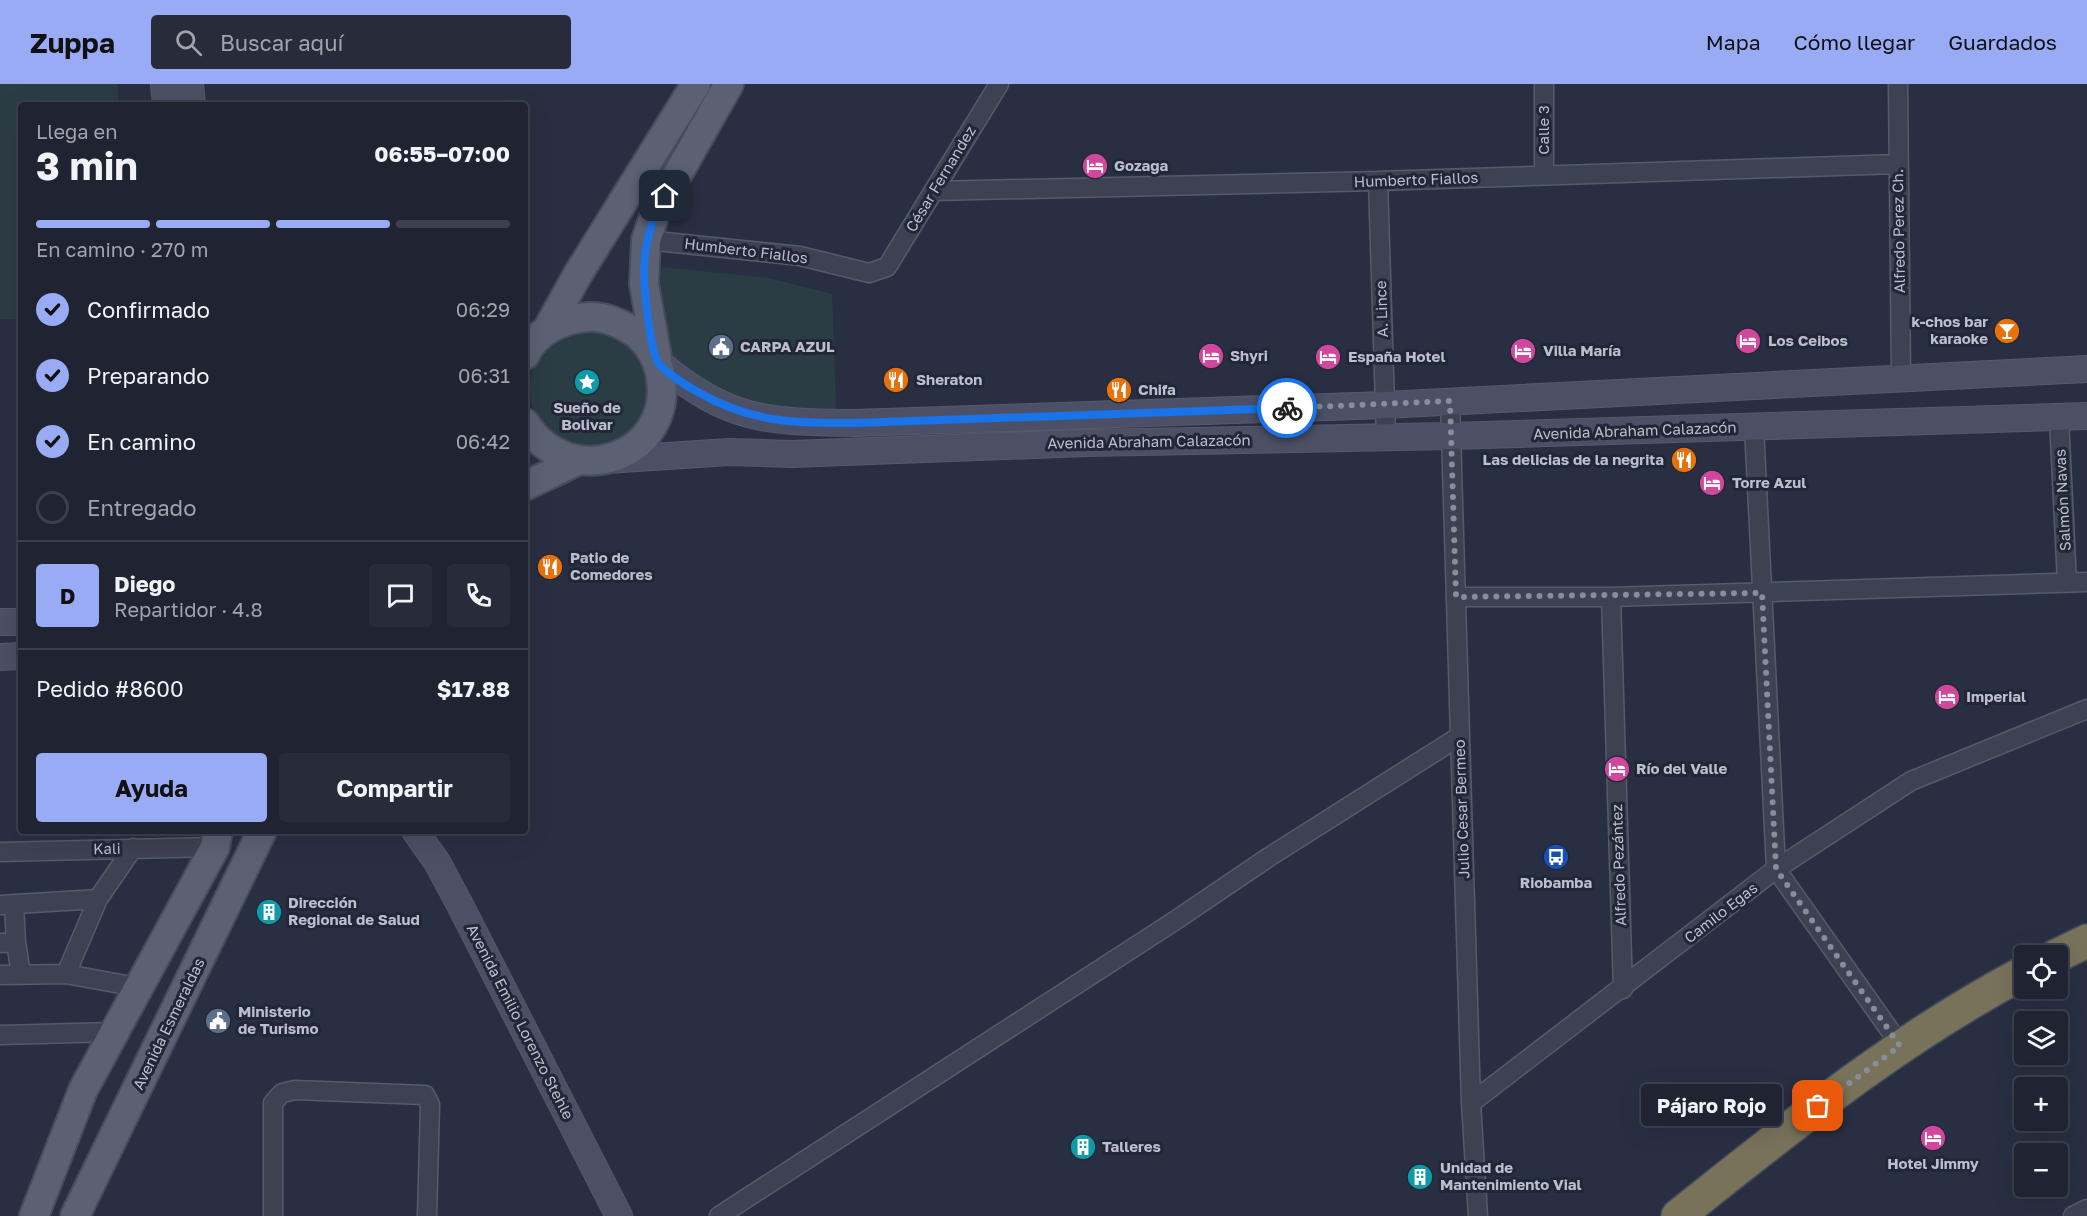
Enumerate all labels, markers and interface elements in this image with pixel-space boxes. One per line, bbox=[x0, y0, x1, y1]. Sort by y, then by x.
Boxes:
search box bbox=[151, 15, 571, 69]
text: Zuppa bbox=[30, 26, 115, 59]
icon: search bbox=[172, 26, 205, 59]
text: Buscar aquí bbox=[220, 29, 343, 56]
text: Mapa bbox=[1706, 29, 1761, 55]
text: Cómo llegar bbox=[1794, 29, 1915, 55]
text: Guardados bbox=[1948, 29, 2057, 55]
street label: Calle 3 bbox=[1534, 105, 1552, 155]
text: Llega en bbox=[36, 119, 118, 143]
street label: César Fernandez bbox=[901, 122, 979, 235]
text: 06:55–07:00 bbox=[374, 140, 510, 167]
text: 3 min bbox=[36, 142, 138, 189]
hotel icon: Gozaga bbox=[1080, 151, 1110, 181]
place label: Gozaga bbox=[1114, 156, 1169, 174]
street label: Humberto Fiallos bbox=[1353, 168, 1478, 190]
street label: Alfredo Perez Ch. bbox=[1888, 169, 1908, 293]
pin bbox=[639, 170, 690, 221]
icon: home bbox=[648, 179, 681, 212]
street label: Humberto Fiallos bbox=[683, 233, 809, 267]
text: En camino · 270 m bbox=[36, 237, 208, 261]
street label: A. Lince bbox=[1371, 280, 1391, 338]
icon: check bbox=[36, 293, 69, 326]
text: Confirmado bbox=[87, 296, 210, 323]
text: 06:29 bbox=[456, 297, 510, 321]
place label: k-chos bar karaoke bbox=[1911, 312, 1988, 347]
bar icon: k-chos bar karaoke bbox=[1992, 316, 2022, 346]
hotel icon: Los Ceibos bbox=[1733, 326, 1763, 356]
place label: Los Ceibos bbox=[1768, 331, 1848, 349]
public building icon: CARPA AZUL bbox=[706, 332, 736, 362]
hotel icon: Villa María bbox=[1508, 336, 1538, 366]
place label: CARPA AZUL bbox=[740, 337, 835, 355]
hotel icon: Shyri bbox=[1196, 341, 1226, 371]
place label: Villa María bbox=[1543, 341, 1621, 359]
hotel icon: España Hotel bbox=[1313, 342, 1343, 372]
place label: Shyri bbox=[1230, 346, 1268, 364]
place label: España Hotel bbox=[1348, 347, 1445, 365]
icon: check bbox=[36, 359, 69, 392]
text: Preparando bbox=[87, 362, 210, 389]
text: 06:31 bbox=[458, 363, 510, 387]
restaurant icon: Sheraton bbox=[881, 365, 911, 395]
place icon: Sueño de Bolivar bbox=[572, 367, 602, 397]
place label: Sheraton bbox=[916, 370, 982, 388]
restaurant icon: Chifa bbox=[1104, 375, 1134, 405]
courier bbox=[1257, 378, 1317, 438]
place label: Chifa bbox=[1138, 380, 1176, 398]
icon: bike bbox=[1271, 392, 1304, 425]
place label: Sueño de Bolivar bbox=[553, 398, 621, 433]
street label: Avenida Abraham Calazacón bbox=[1533, 417, 1737, 443]
icon: check bbox=[36, 425, 69, 458]
text: En camino bbox=[87, 428, 196, 455]
text: 06:42 bbox=[456, 429, 510, 453]
street label: Avenida Abraham Calazacón bbox=[1047, 430, 1251, 452]
restaurant icon: Las delicias de la negrita bbox=[1669, 445, 1699, 475]
street label: Salmón Navas bbox=[2050, 449, 2074, 551]
place label: Las delicias de la negrita bbox=[1483, 450, 1664, 468]
hotel icon: Torre Azul bbox=[1697, 468, 1727, 498]
place label: Torre Azul bbox=[1732, 473, 1806, 491]
text: Entregado bbox=[87, 494, 196, 521]
place label: Patio de Comedores bbox=[570, 548, 653, 583]
restaurant icon: Patio de Comedores bbox=[535, 552, 565, 582]
button: chat bbox=[369, 564, 432, 627]
button: phone bbox=[447, 564, 510, 627]
text: Diego bbox=[114, 570, 175, 597]
text: D bbox=[60, 582, 75, 609]
text: Repartidor · 4.8 bbox=[114, 597, 263, 621]
text: Pedido #8600 bbox=[36, 675, 184, 702]
text: $17.88 bbox=[437, 675, 510, 702]
hotel icon: Imperial bbox=[1932, 682, 1962, 712]
place label: Imperial bbox=[1966, 687, 2026, 705]
street label: Julio Cesar Bermeo bbox=[1450, 739, 1472, 879]
button: Ayuda bbox=[36, 753, 267, 822]
button: Compartir bbox=[279, 753, 510, 822]
hotel icon: Río del Valle bbox=[1602, 754, 1632, 784]
place label: Río del Valle bbox=[1636, 759, 1727, 777]
street label: Alfredo Pezántez bbox=[1607, 803, 1629, 926]
street label: Kali bbox=[93, 839, 121, 857]
bus stop icon: Riobamba bbox=[1541, 842, 1571, 872]
place label: Riobamba bbox=[1520, 873, 1593, 891]
street label: Camilo Egas bbox=[1680, 878, 1761, 946]
place label: Dirección Regional de Salud bbox=[288, 893, 420, 928]
building icon: Dirección Regional de Salud bbox=[254, 897, 284, 927]
street label: Avenida Emilio Lorenzo Stehle bbox=[464, 921, 578, 1122]
map controls bbox=[2014, 945, 2068, 1197]
button: locate bbox=[2014, 945, 2068, 999]
street label: Avenida Esmeraldas bbox=[128, 955, 208, 1092]
place label: Ministerio de Turismo bbox=[238, 1002, 318, 1037]
public building icon: Ministerio de Turismo bbox=[203, 1006, 233, 1036]
button: layers bbox=[2014, 1011, 2068, 1065]
button: + bbox=[2014, 1077, 2068, 1131]
pin bbox=[1792, 1080, 1843, 1131]
callout: Pájaro Rojo bbox=[1641, 1085, 1782, 1127]
icon: bag bbox=[1801, 1089, 1834, 1122]
text: Pájaro Rojo bbox=[1657, 1093, 1766, 1117]
hotel icon: Hotel Jimmy bbox=[1918, 1123, 1948, 1153]
building icon: Talleres bbox=[1068, 1132, 1098, 1162]
place label: Talleres bbox=[1102, 1137, 1161, 1155]
button: − bbox=[2014, 1143, 2068, 1197]
place label: Hotel Jimmy bbox=[1887, 1154, 1979, 1172]
place label: Unidad de Mantenimiento Vial bbox=[1440, 1158, 1582, 1193]
building icon: Unidad de Mantenimiento Vial bbox=[1405, 1162, 1435, 1192]

